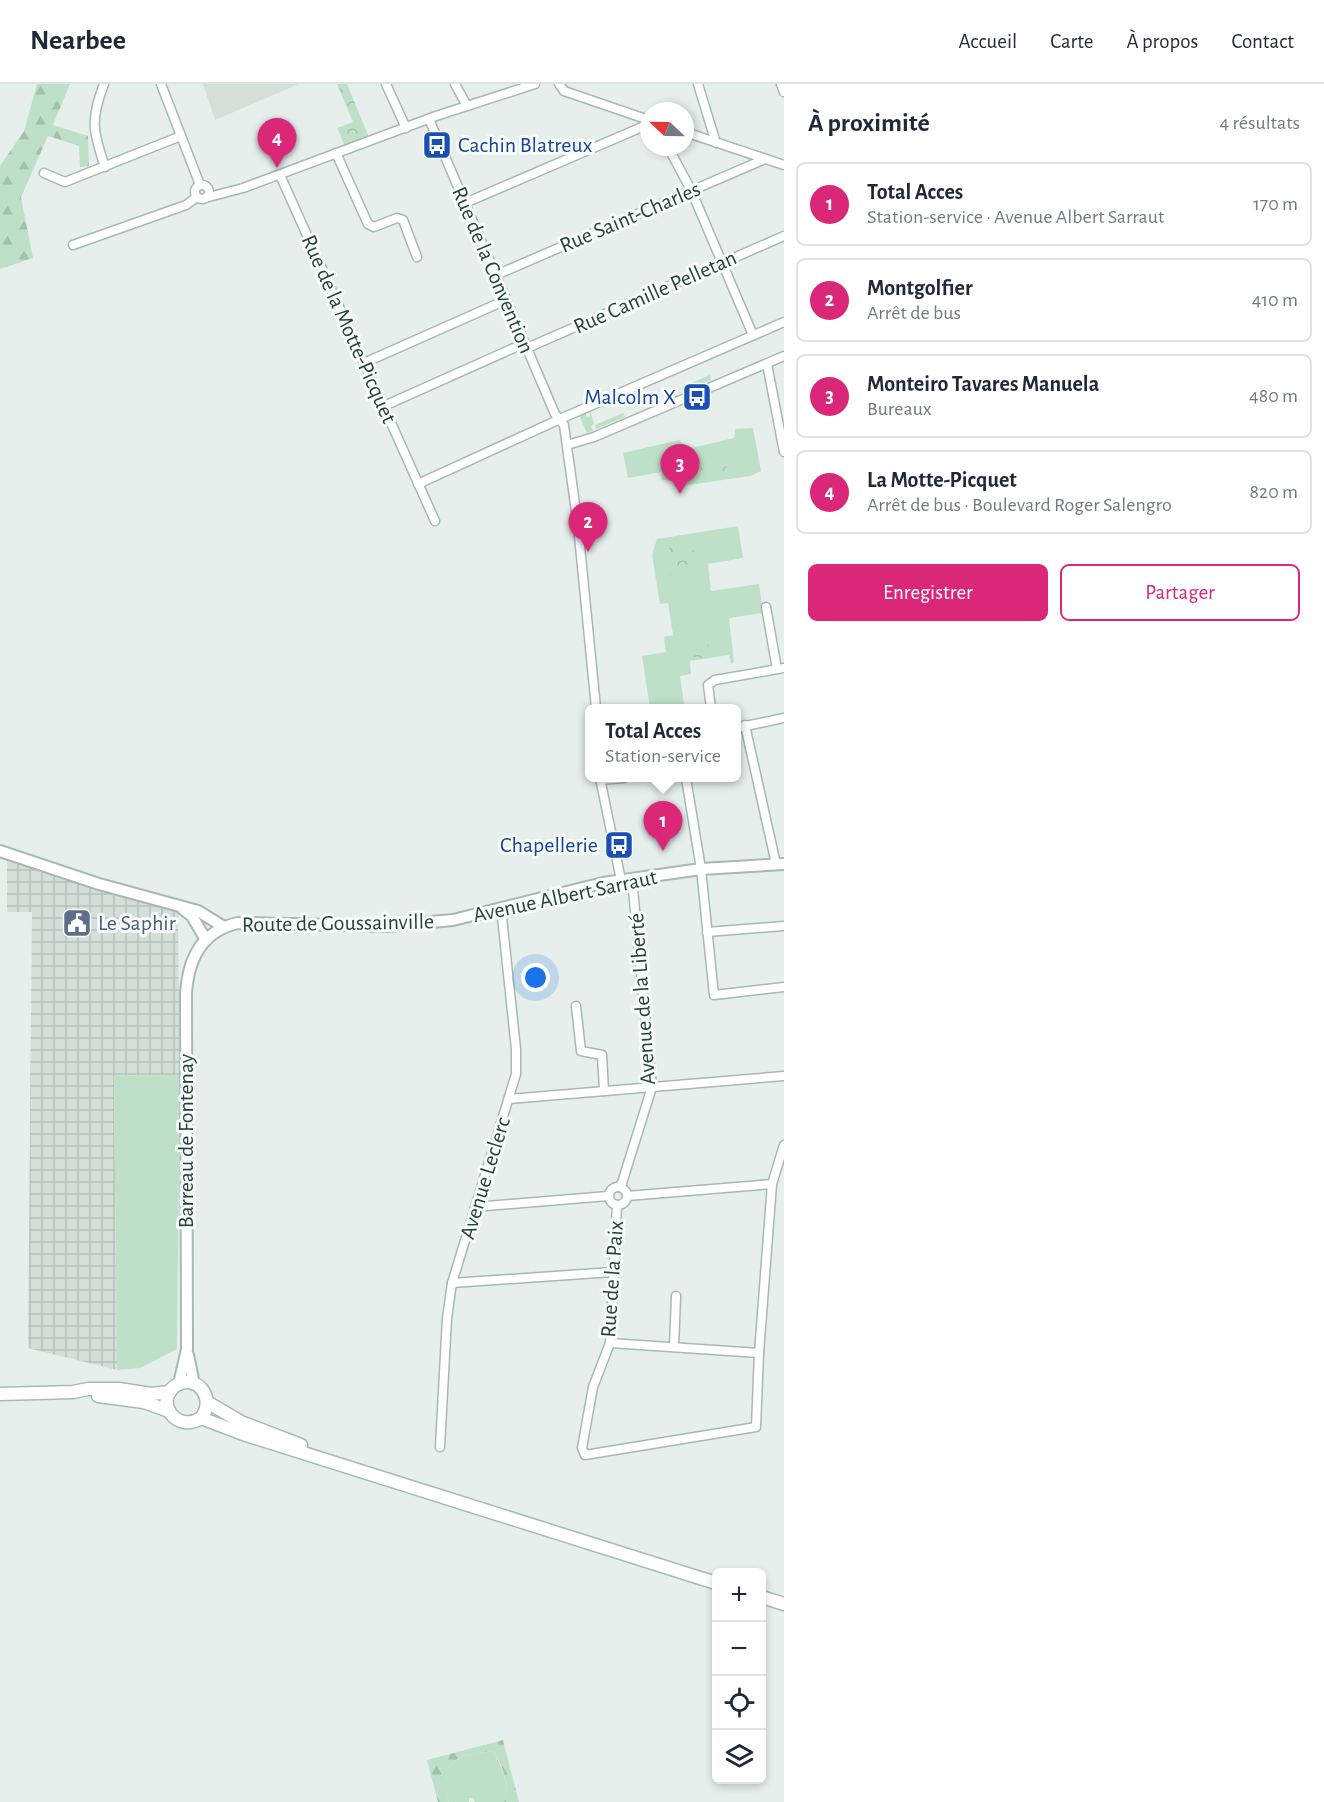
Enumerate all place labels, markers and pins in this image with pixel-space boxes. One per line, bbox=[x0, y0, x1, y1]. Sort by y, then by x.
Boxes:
pin: 4 bbox=[258, 118, 296, 168]
bus stop icon: Cachin Blatreux bbox=[421, 129, 453, 161]
place label: Cachin Blatreux bbox=[458, 134, 593, 156]
bus stop icon: Malcolm X bbox=[681, 381, 713, 413]
place label: Malcolm X bbox=[584, 386, 676, 408]
pin: 3 bbox=[660, 444, 700, 494]
pin: 2 bbox=[568, 502, 608, 552]
pin: 1 bbox=[644, 802, 682, 851]
bus stop icon: Chapellerie bbox=[603, 829, 635, 861]
place label: Chapellerie bbox=[500, 834, 598, 856]
public building icon: Le Saphir bbox=[61, 907, 93, 939]
place label: Le Saphir bbox=[98, 912, 176, 934]

